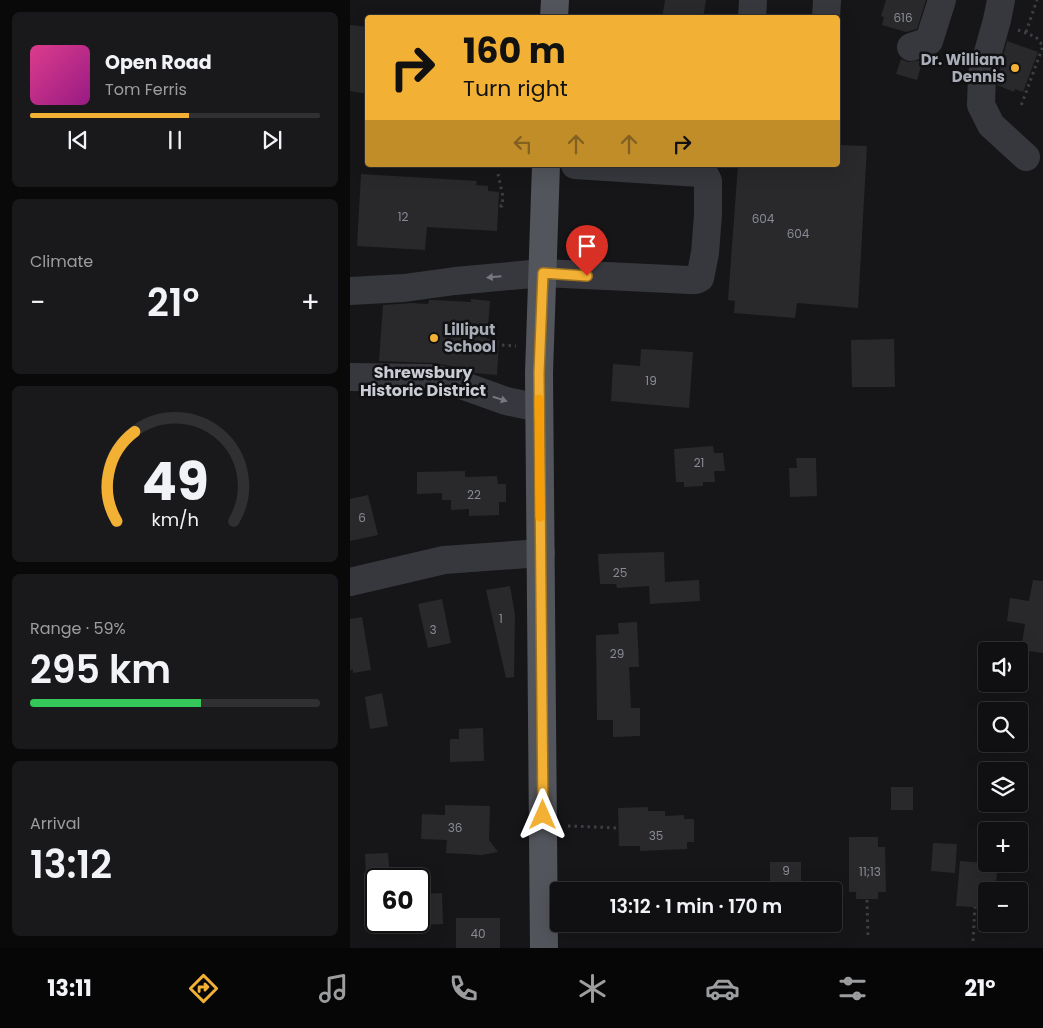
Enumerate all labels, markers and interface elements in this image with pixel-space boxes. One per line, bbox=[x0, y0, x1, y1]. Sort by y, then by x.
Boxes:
house number: 616 bbox=[893, 9, 913, 26]
text: 160 m bbox=[463, 26, 566, 75]
icon: right bbox=[380, 35, 445, 100]
text: Open Road bbox=[105, 49, 212, 76]
place label: Dr. William Dennis bbox=[921, 49, 1005, 87]
marker: Dr. William Dennis bbox=[1009, 62, 1021, 74]
text: Turn right bbox=[463, 73, 568, 104]
text: Tom Ferris bbox=[105, 78, 187, 101]
icon: previous bbox=[64, 126, 92, 154]
icon: pause bbox=[161, 126, 189, 154]
icon: next bbox=[258, 126, 286, 154]
icon: left bbox=[509, 130, 537, 158]
icon: ahead bbox=[562, 130, 590, 158]
icon: ahead bbox=[615, 130, 643, 158]
icon: right bbox=[668, 130, 696, 158]
house number: 12 bbox=[398, 208, 408, 225]
house number: 604 bbox=[752, 210, 775, 227]
pin bbox=[566, 225, 608, 276]
house number: 604 bbox=[787, 225, 810, 242]
icon: arrive bbox=[573, 232, 601, 260]
text: Climate bbox=[30, 250, 93, 273]
one-way arrow bbox=[486, 274, 502, 282]
text: 21° bbox=[147, 276, 199, 329]
text: − bbox=[30, 283, 45, 322]
text: + bbox=[301, 283, 320, 322]
place label: Lilliput School bbox=[444, 319, 496, 357]
marker: Lilliput School bbox=[428, 332, 440, 344]
district label: Shrewsbury Historic District bbox=[360, 361, 486, 402]
house number: 19 bbox=[645, 372, 657, 389]
one-way arrow bbox=[493, 396, 508, 403]
text: 49 bbox=[141, 445, 209, 518]
house number: 21 bbox=[694, 454, 704, 471]
house number: 22 bbox=[467, 486, 481, 503]
text: km/h bbox=[151, 507, 199, 532]
house number: 6 bbox=[358, 509, 366, 526]
house number: 25 bbox=[613, 564, 627, 581]
house number: 1 bbox=[499, 610, 503, 627]
text: Range · 59% bbox=[30, 617, 126, 640]
house number: 3 bbox=[429, 621, 437, 638]
map controls bbox=[978, 642, 1028, 932]
button: sound bbox=[978, 642, 1028, 692]
text: 295 km bbox=[30, 643, 171, 696]
house number: 29 bbox=[610, 645, 624, 662]
button: search bbox=[978, 702, 1028, 752]
button: layers bbox=[978, 762, 1028, 812]
position arrow bbox=[516, 788, 568, 840]
text: Arrival bbox=[30, 812, 80, 835]
house number: 36 bbox=[448, 819, 462, 836]
button: + bbox=[978, 822, 1028, 872]
house number: 35 bbox=[649, 827, 663, 844]
text: 13:12 bbox=[30, 838, 112, 891]
house number: 9 bbox=[782, 862, 790, 879]
house number: 11;13 bbox=[859, 863, 881, 880]
speed limit sign: 60 bbox=[365, 868, 430, 933]
button: − bbox=[978, 882, 1028, 932]
text: 13:12 · 1 min · 170 m bbox=[610, 893, 782, 920]
house number: 40 bbox=[470, 925, 486, 942]
icon: directions bbox=[186, 971, 221, 1006]
icon: music bbox=[316, 971, 351, 1006]
icon: phone bbox=[446, 971, 481, 1006]
icon: climate bbox=[575, 971, 610, 1006]
icon: car bbox=[705, 971, 740, 1006]
icon: filters bbox=[835, 971, 870, 1006]
text: 13:11 bbox=[47, 973, 92, 1004]
text: 21° bbox=[965, 973, 996, 1004]

